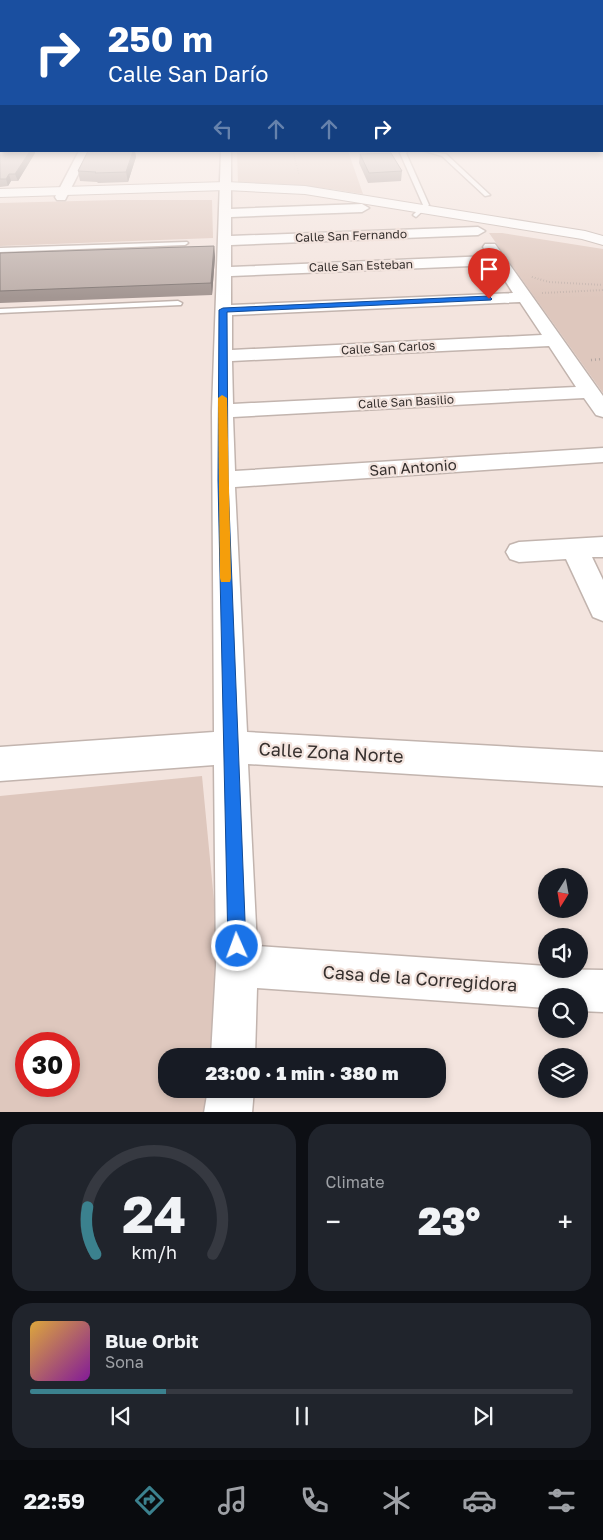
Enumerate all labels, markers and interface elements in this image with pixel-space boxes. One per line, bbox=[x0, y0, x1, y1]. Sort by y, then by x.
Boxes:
text: 250 m bbox=[108, 18, 213, 60]
icon: right bbox=[25, 20, 90, 85]
text: Calle San Darío bbox=[108, 60, 269, 87]
icon: left bbox=[209, 115, 237, 143]
icon: ahead bbox=[262, 115, 290, 143]
icon: ahead bbox=[315, 115, 343, 143]
icon: right bbox=[368, 115, 396, 143]
street label: Calle San Fernando bbox=[295, 226, 407, 245]
pin bbox=[468, 248, 510, 299]
icon: arrive bbox=[475, 255, 503, 283]
street label: Calle San Esteban bbox=[309, 256, 413, 275]
street label: Calle San Carlos bbox=[341, 338, 435, 357]
street label: Calle San Basilio bbox=[358, 392, 454, 412]
street label: San Antonio bbox=[369, 455, 457, 479]
street label: Calle Zona Norte bbox=[258, 737, 404, 767]
north arrow bbox=[538, 868, 588, 918]
map controls bbox=[538, 868, 588, 1098]
position arrow bbox=[210, 919, 262, 971]
button: sound bbox=[538, 928, 588, 978]
street label: Casa de la Corregidora bbox=[322, 960, 518, 996]
button: search bbox=[538, 988, 588, 1038]
speed limit sign: 30 bbox=[15, 1032, 80, 1097]
button: layers bbox=[538, 1048, 588, 1098]
text: 23:00 · 1 min · 380 m bbox=[205, 1061, 399, 1084]
text: Climate bbox=[326, 1172, 385, 1192]
text: 24 bbox=[122, 1182, 186, 1244]
text: 23° bbox=[418, 1198, 480, 1243]
text: − bbox=[326, 1205, 341, 1238]
text: + bbox=[558, 1205, 573, 1238]
text: km/h bbox=[131, 1241, 176, 1263]
text: Blue Orbit bbox=[105, 1329, 199, 1352]
text: Sona bbox=[105, 1352, 144, 1372]
icon: previous bbox=[107, 1402, 135, 1430]
icon: pause bbox=[288, 1402, 316, 1430]
icon: next bbox=[469, 1402, 497, 1430]
icon: directions bbox=[132, 1483, 167, 1518]
icon: music bbox=[215, 1483, 250, 1518]
icon: phone bbox=[297, 1483, 332, 1518]
icon: climate bbox=[379, 1483, 414, 1518]
icon: car bbox=[462, 1483, 497, 1518]
icon: filters bbox=[544, 1483, 579, 1518]
text: 22:59 bbox=[24, 1487, 85, 1514]

